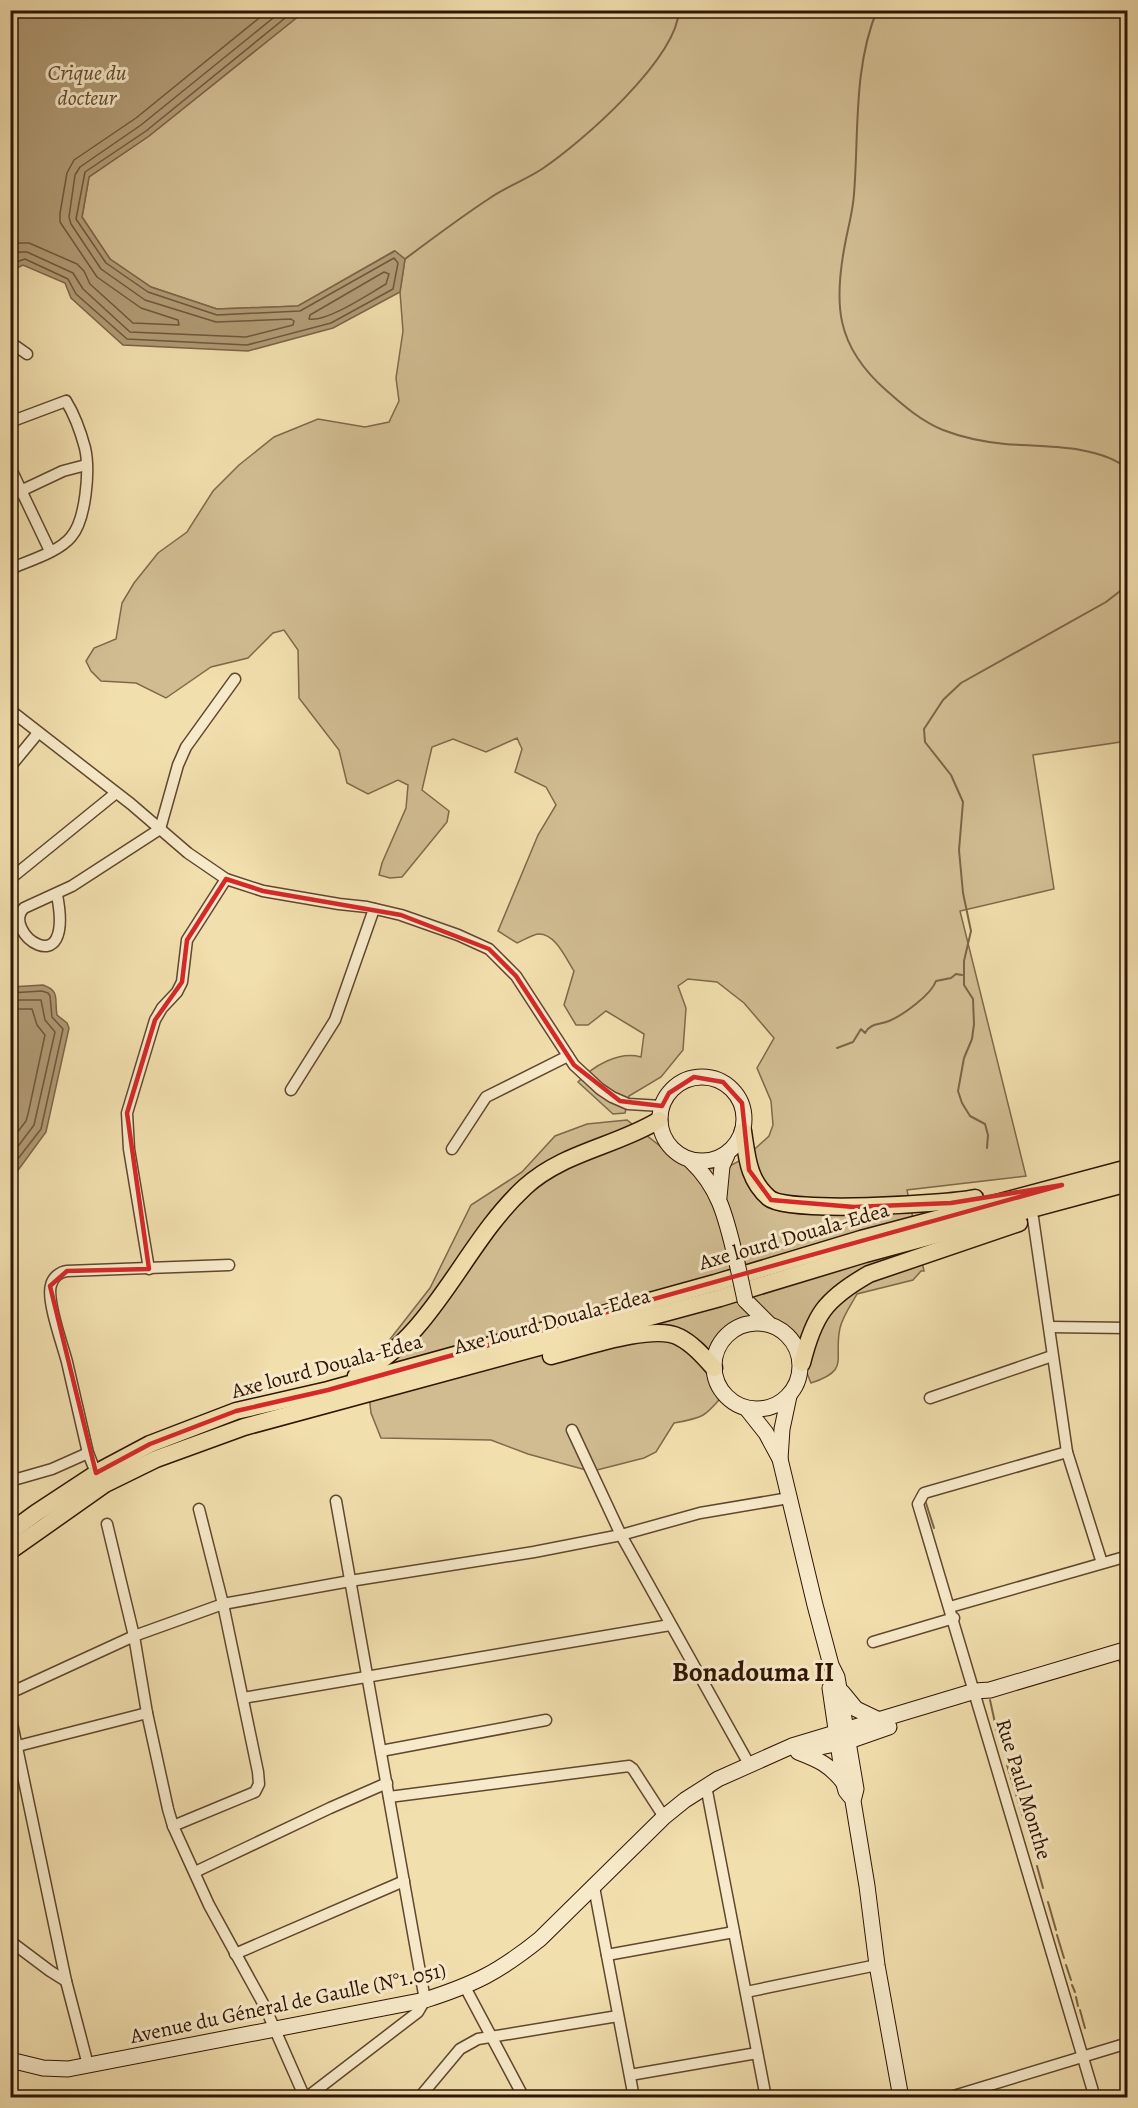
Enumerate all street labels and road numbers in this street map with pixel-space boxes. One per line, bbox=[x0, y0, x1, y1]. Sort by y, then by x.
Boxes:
street label: Axe lourd Douala-Edea bbox=[695, 1195, 893, 1277]
street label: Axe Lourd Douala-Edea bbox=[450, 1281, 653, 1361]
street label: Axe lourd Douala-Edea bbox=[227, 1327, 426, 1405]
street label: Rue Paul Monthe bbox=[989, 1715, 1059, 1863]
street label: Avenue du Géneral de Gaulle (N°1.051) bbox=[127, 1956, 448, 2050]

